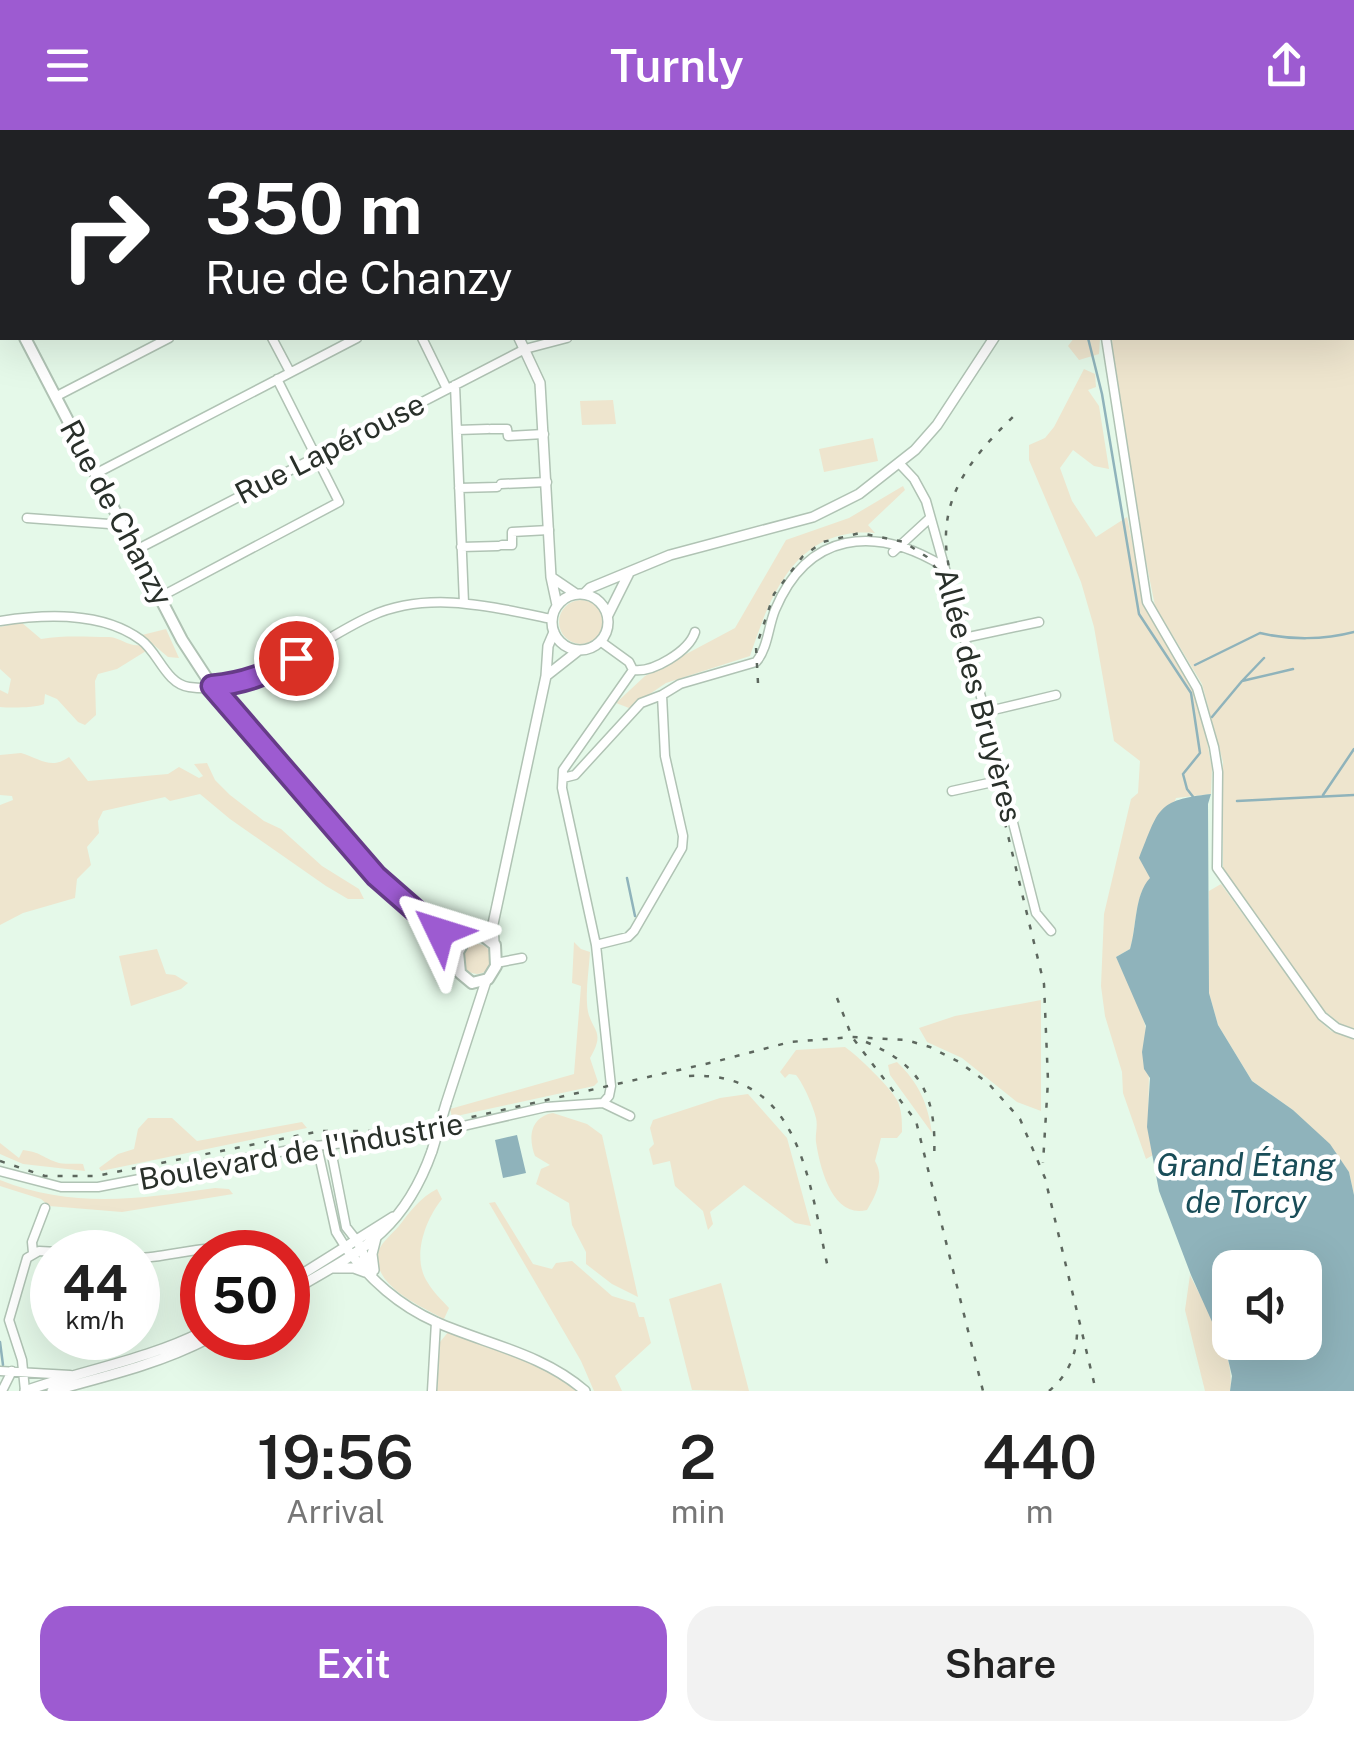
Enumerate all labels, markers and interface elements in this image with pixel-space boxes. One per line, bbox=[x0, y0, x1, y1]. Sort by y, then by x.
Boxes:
icon: menu bbox=[40, 38, 95, 93]
icon: share bbox=[1259, 38, 1314, 93]
text: Turnly bbox=[610, 39, 744, 92]
text: 350 m bbox=[205, 167, 422, 250]
icon: right bbox=[40, 170, 170, 300]
text: Rue de Chanzy bbox=[205, 251, 513, 304]
street label: Rue Lapérouse bbox=[229, 385, 430, 511]
street label: Rue de Chanzy bbox=[53, 414, 181, 612]
street label: Allée des Bruyères bbox=[928, 564, 1030, 826]
pin bbox=[254, 616, 339, 701]
icon: arrive bbox=[269, 631, 324, 686]
position arrow bbox=[388, 880, 492, 984]
street label: Boulevard de l'Industrie bbox=[136, 1105, 466, 1197]
water label: Grand Étang de Torcy bbox=[1156, 1146, 1336, 1220]
speed limit sign: 50 bbox=[180, 1230, 310, 1360]
map controls bbox=[1212, 1250, 1322, 1360]
button: sound bbox=[1212, 1250, 1322, 1360]
text: 44 bbox=[62, 1253, 128, 1312]
text: km/h bbox=[66, 1305, 124, 1335]
text: 19:56 bbox=[257, 1422, 414, 1493]
text: 2 bbox=[679, 1422, 716, 1493]
text: 440 bbox=[982, 1422, 1097, 1493]
text: Arrival bbox=[286, 1493, 385, 1530]
text: min bbox=[671, 1493, 725, 1530]
text: m bbox=[1026, 1493, 1053, 1530]
button: Exit bbox=[40, 1606, 667, 1721]
button: Share bbox=[687, 1606, 1314, 1721]

